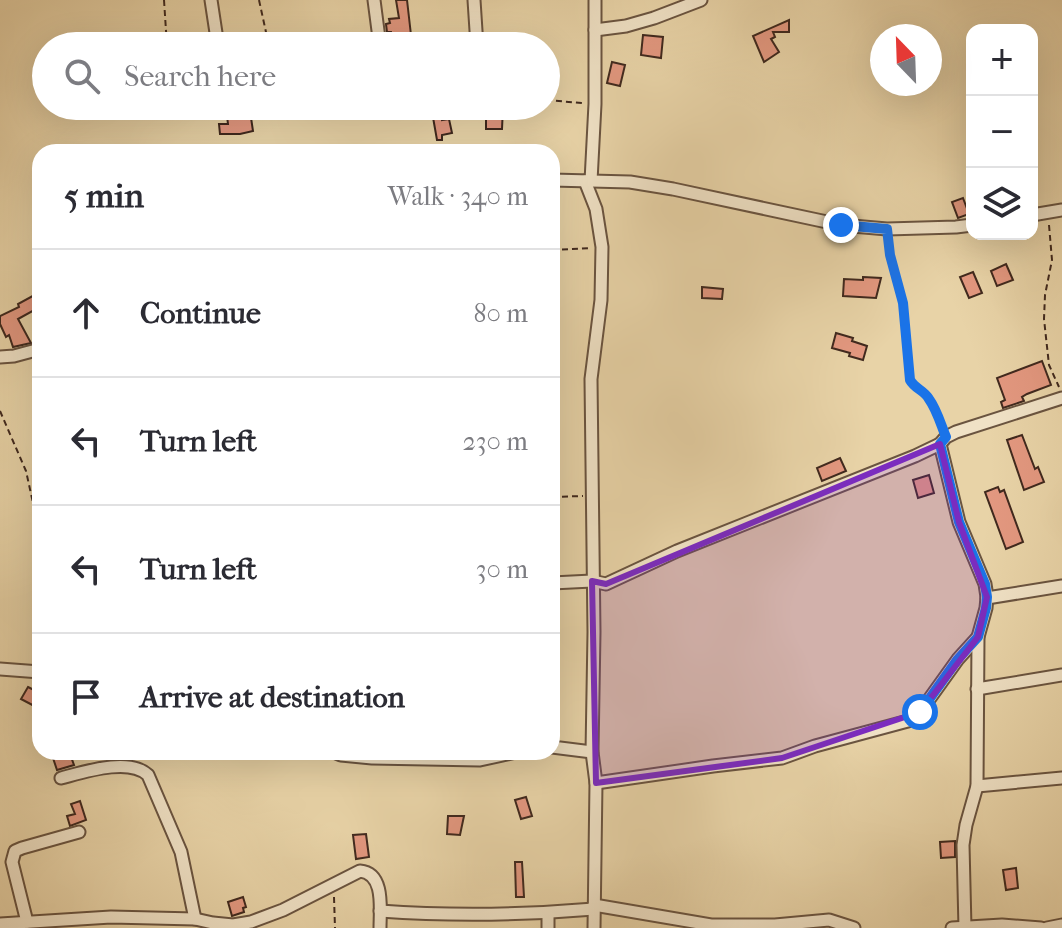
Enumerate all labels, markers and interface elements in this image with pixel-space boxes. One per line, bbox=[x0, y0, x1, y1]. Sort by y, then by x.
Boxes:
north arrow bbox=[870, 24, 942, 96]
map controls bbox=[966, 24, 1038, 240]
button: + bbox=[966, 24, 1038, 96]
search box bbox=[32, 32, 560, 120]
icon: search bbox=[60, 54, 104, 98]
text: Search here bbox=[124, 59, 276, 94]
button: − bbox=[966, 96, 1038, 168]
button: layers bbox=[966, 168, 1038, 240]
text: 5 min bbox=[64, 176, 144, 216]
text: Walk · 340 m bbox=[388, 181, 528, 212]
route end bbox=[823, 207, 859, 243]
icon: ahead bbox=[64, 291, 108, 335]
text: Continue bbox=[140, 296, 261, 331]
text: 80 m bbox=[473, 298, 528, 329]
icon: left bbox=[64, 419, 108, 463]
text: Turn left bbox=[140, 424, 257, 459]
text: 230 m bbox=[462, 426, 528, 457]
icon: left bbox=[64, 547, 108, 591]
text: Turn left bbox=[140, 552, 257, 587]
text: 30 m bbox=[476, 554, 528, 585]
icon: arrive bbox=[64, 675, 108, 719]
text: Arrive at destination bbox=[140, 680, 405, 715]
route start bbox=[902, 694, 938, 730]

